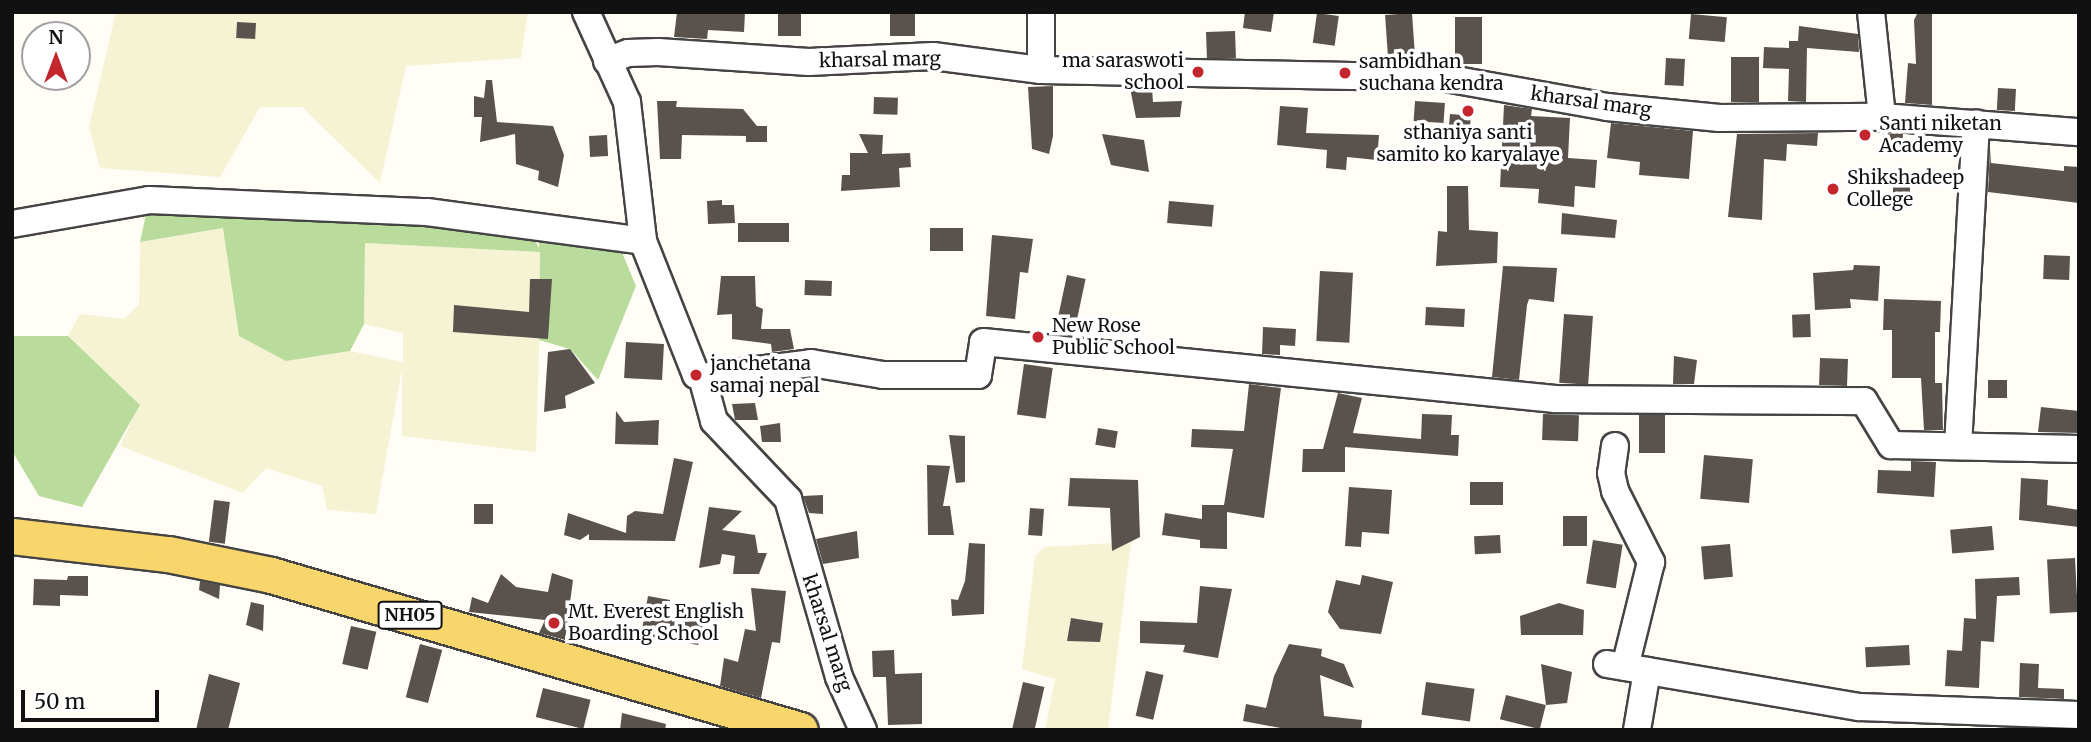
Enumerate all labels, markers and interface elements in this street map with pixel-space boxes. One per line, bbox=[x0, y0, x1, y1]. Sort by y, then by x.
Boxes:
north arrow bbox=[21, 21, 91, 91]
text: N bbox=[48, 25, 64, 49]
street label: kharsal marg bbox=[819, 48, 941, 72]
place label: ma saraswoti school bbox=[1062, 50, 1184, 94]
place label: sambidhan suchana kendra bbox=[1359, 51, 1503, 95]
marker: ma saraswoti school bbox=[1190, 64, 1206, 80]
marker: sambidhan suchana kendra bbox=[1337, 65, 1353, 81]
street label: kharsal marg bbox=[1529, 82, 1653, 122]
marker: sthaniya santi samito ko karyalaye bbox=[1460, 103, 1476, 119]
place label: Santi niketan Academy bbox=[1879, 113, 2002, 157]
place label: sthaniya santi samito ko karyalaye bbox=[1376, 122, 1560, 166]
marker: Santi niketan Academy bbox=[1857, 127, 1873, 143]
place label: Shikshadeep College bbox=[1847, 167, 1964, 211]
marker: Shikshadeep College bbox=[1825, 181, 1841, 197]
place label: New Rose Public School bbox=[1052, 315, 1175, 359]
marker: New Rose Public School bbox=[1030, 329, 1046, 345]
place label: janchetana samaj nepal bbox=[710, 353, 820, 397]
marker: janchetana samaj nepal bbox=[688, 367, 704, 383]
street label: kharsal marg bbox=[797, 571, 857, 695]
road number: NH05 bbox=[377, 600, 443, 630]
place label: Mt. Everest English Boarding School bbox=[568, 601, 744, 645]
marker: Mt. Everest English Boarding School bbox=[546, 615, 562, 631]
scale bar bbox=[24, 676, 163, 720]
text: 50 m bbox=[34, 688, 85, 715]

